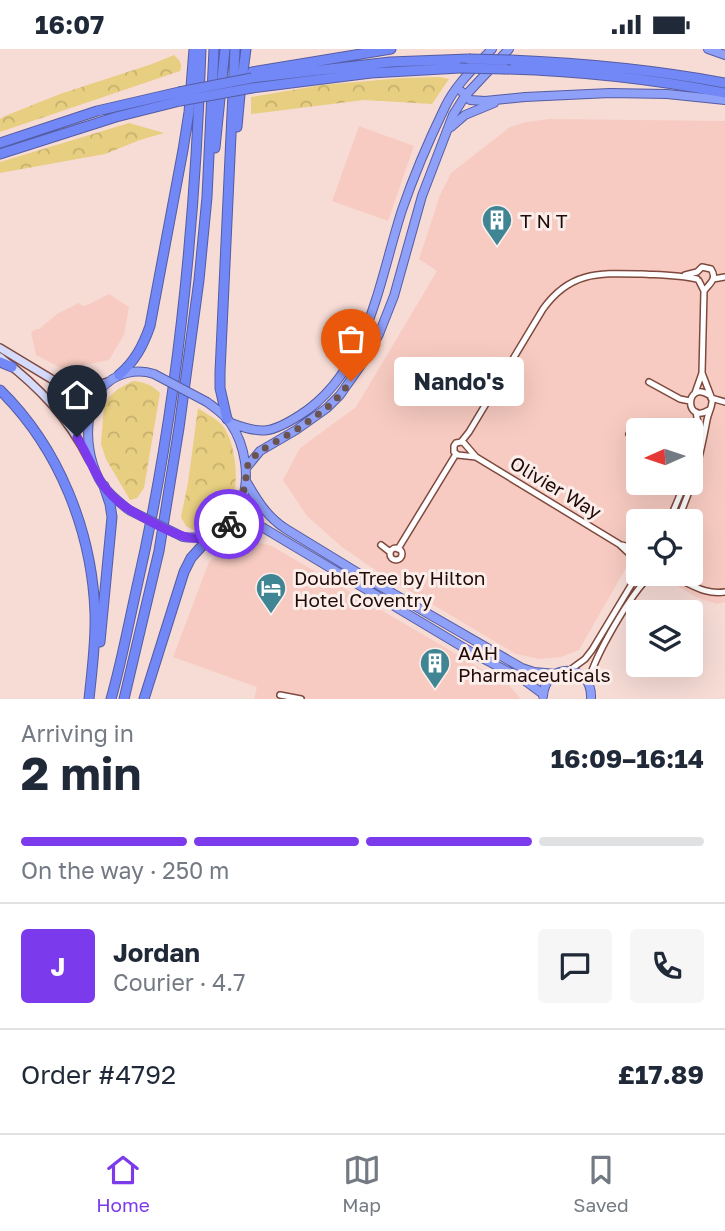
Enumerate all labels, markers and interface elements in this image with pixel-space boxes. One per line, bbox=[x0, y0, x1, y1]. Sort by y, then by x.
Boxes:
text: 16:07 bbox=[35, 9, 104, 40]
building icon: T N T bbox=[480, 203, 514, 247]
place label: T N T bbox=[520, 209, 568, 232]
pin bbox=[321, 309, 381, 381]
icon: bag bbox=[332, 320, 370, 358]
callout: Nando's bbox=[393, 357, 522, 405]
pin bbox=[47, 365, 107, 437]
text: Nando's bbox=[414, 367, 504, 395]
icon: home bbox=[58, 376, 96, 414]
north arrow bbox=[626, 418, 704, 495]
map controls bbox=[626, 418, 703, 677]
street label: Olivier Way bbox=[506, 451, 606, 523]
courier bbox=[194, 489, 264, 559]
icon: bike bbox=[210, 505, 248, 543]
button: locate bbox=[626, 509, 703, 586]
place label: DoubleTree by Hilton Hotel Coventry bbox=[294, 566, 485, 611]
hotel icon: DoubleTree by Hilton Hotel Coventry bbox=[254, 571, 288, 615]
button: layers bbox=[626, 600, 703, 677]
place label: AAH Pharmaceuticals bbox=[458, 641, 611, 686]
building icon: AAH Pharmaceuticals bbox=[418, 646, 452, 690]
text: Arriving in bbox=[21, 719, 134, 747]
text: 16:09–16:14 bbox=[551, 743, 704, 774]
text: 2 min bbox=[21, 745, 141, 800]
text: On the way · 250 m bbox=[21, 856, 229, 884]
button: chat bbox=[538, 929, 612, 1003]
button: phone bbox=[630, 929, 704, 1003]
text: Jordan bbox=[113, 937, 200, 968]
text: J bbox=[51, 951, 65, 982]
text: Courier · 4.7 bbox=[113, 968, 245, 996]
text: Order #4792 bbox=[21, 1059, 176, 1090]
text: £17.89 bbox=[618, 1059, 704, 1090]
tab: Home bbox=[96, 1151, 150, 1216]
tab: Map bbox=[342, 1151, 381, 1216]
tab: Saved bbox=[573, 1151, 629, 1216]

